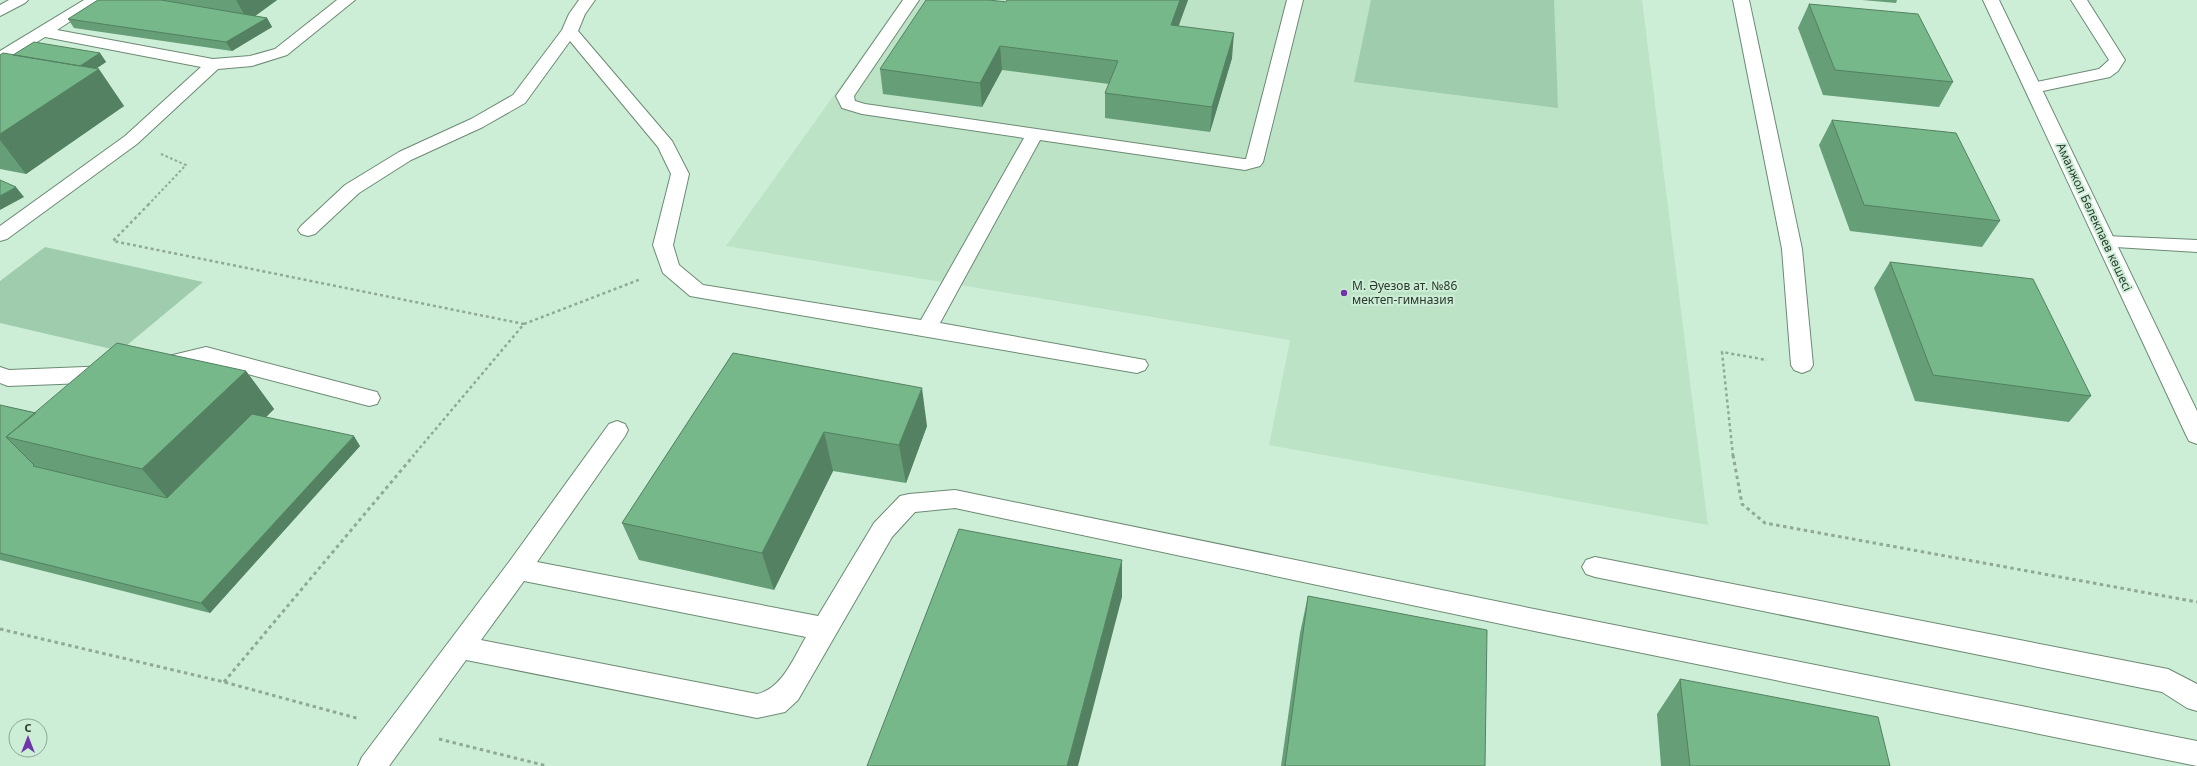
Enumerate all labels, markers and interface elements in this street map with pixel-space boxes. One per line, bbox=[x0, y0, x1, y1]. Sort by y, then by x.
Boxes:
street label: Аманжол Бөлекпаев көшесі bbox=[2053, 140, 2136, 294]
place label: М. Әуезов ат. №86 мектеп-гимназия bbox=[1352, 277, 1457, 308]
marker: М. Әуезов ат. №86 мектеп-гимназия bbox=[1339, 288, 1349, 298]
north arrow bbox=[8, 718, 48, 758]
text: С bbox=[24, 720, 32, 735]

